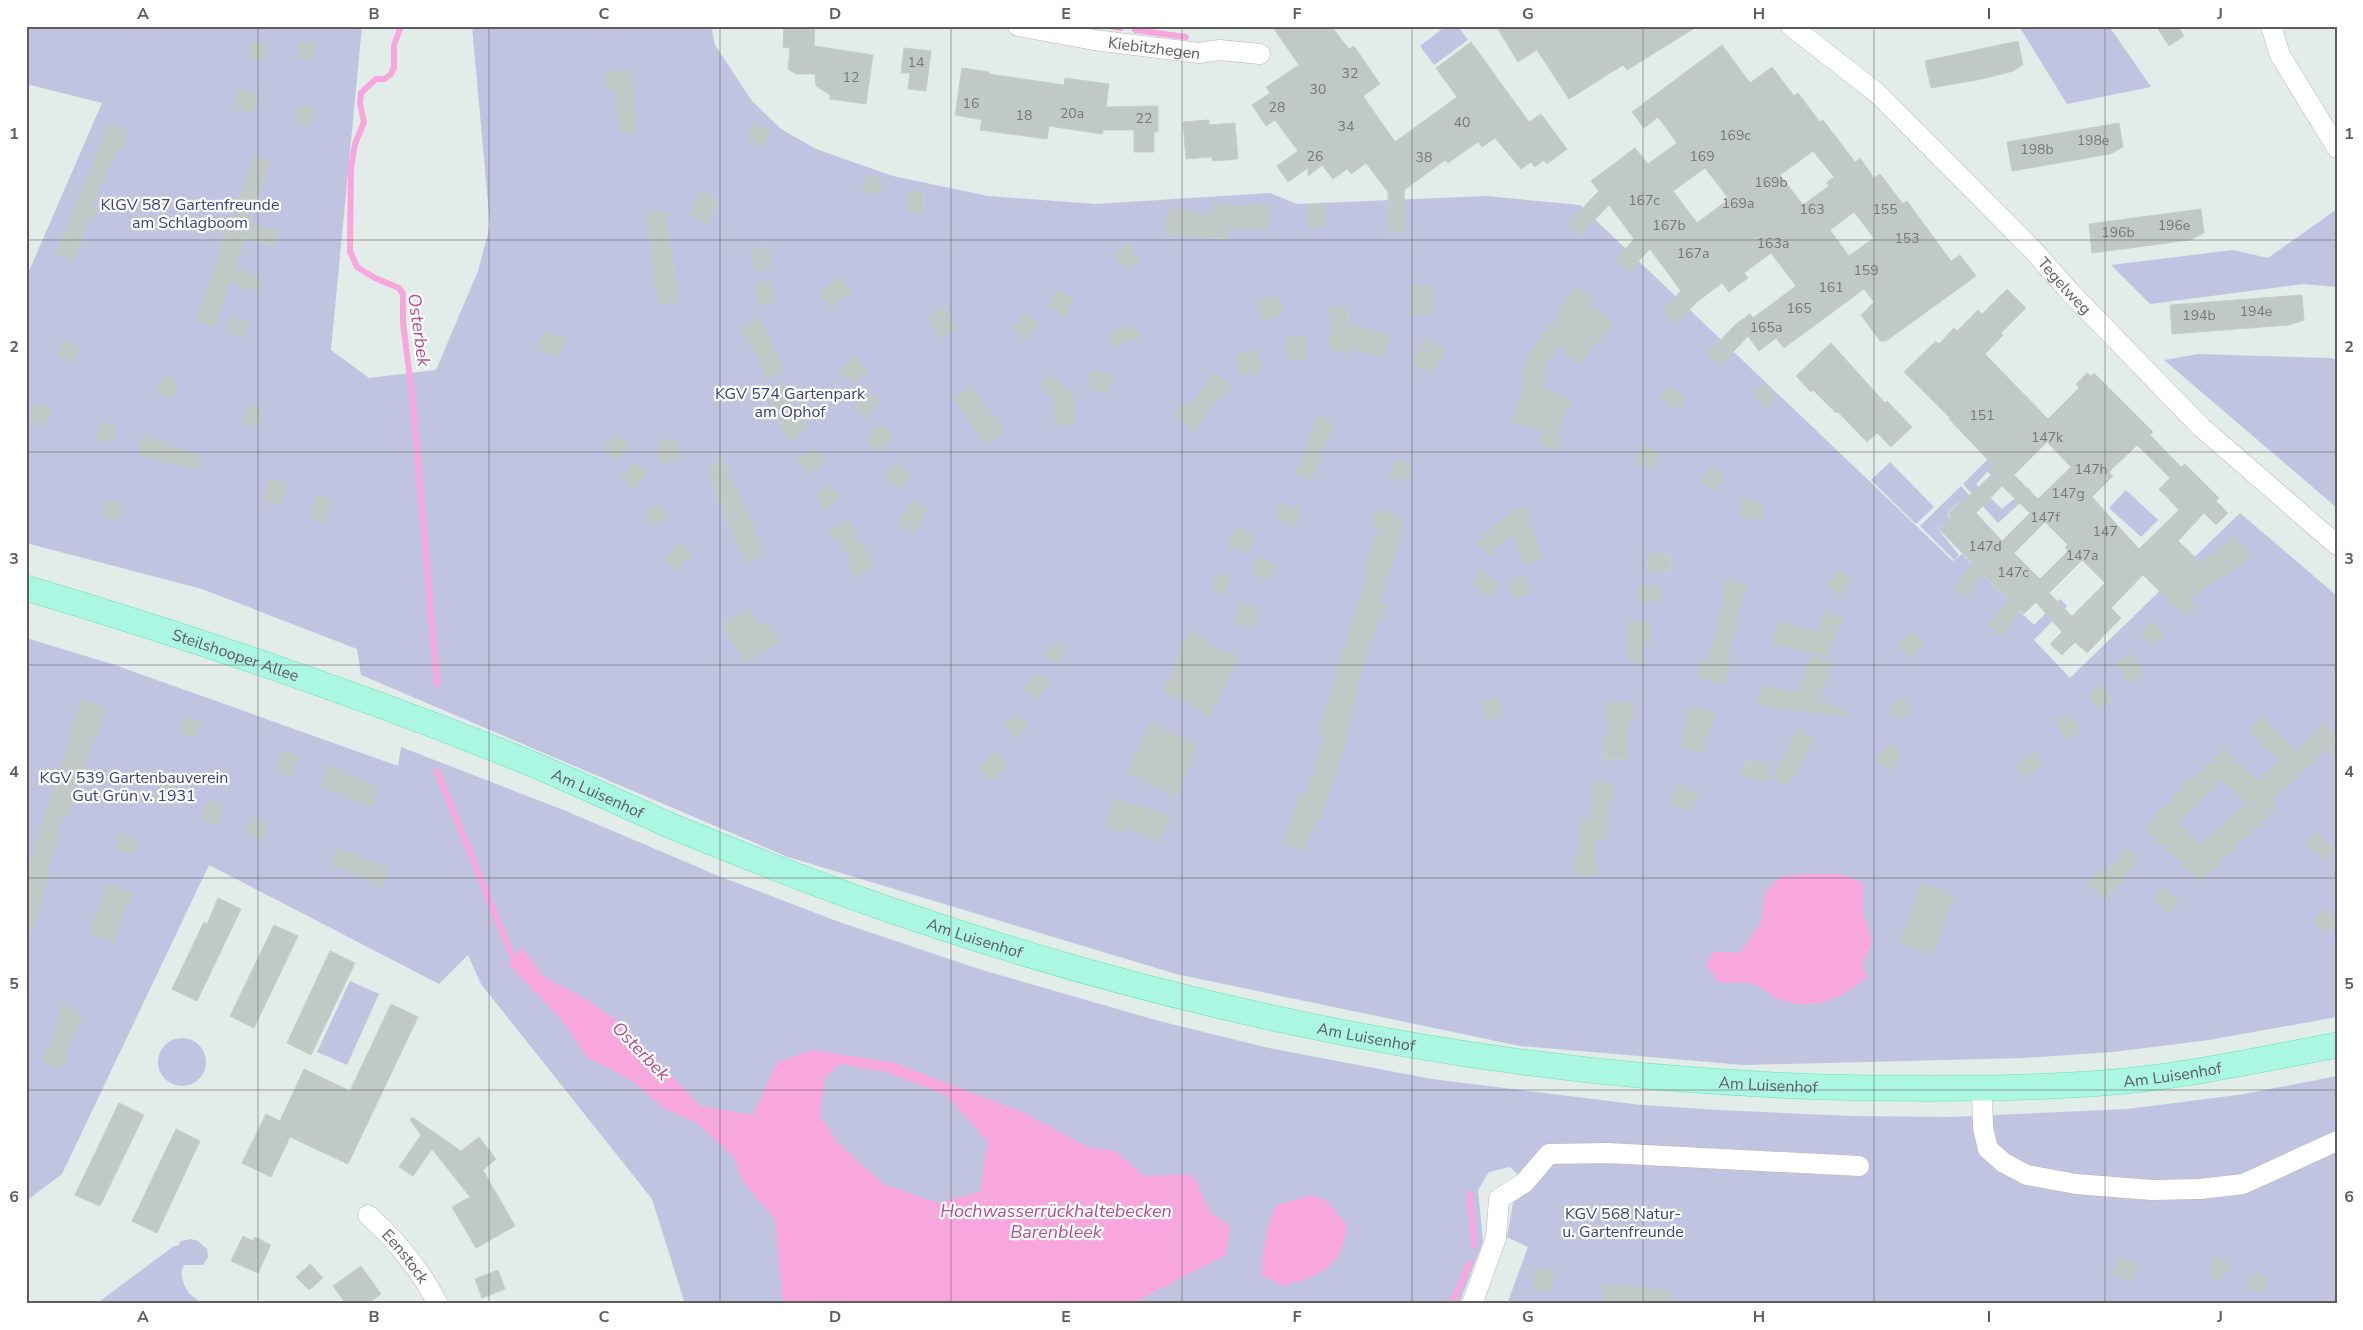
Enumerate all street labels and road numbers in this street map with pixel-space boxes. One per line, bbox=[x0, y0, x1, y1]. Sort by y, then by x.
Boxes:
street label: Kiebitzhegen bbox=[1107, 32, 1202, 65]
street label: Tegelweg bbox=[2032, 253, 2096, 320]
street label: Steilshooper Allee bbox=[169, 624, 302, 687]
street label: Am Luisenhof bbox=[548, 764, 648, 825]
street label: Am Luisenhof bbox=[924, 913, 1026, 964]
street label: Am Luisenhof bbox=[1315, 1017, 1417, 1057]
street label: Am Luisenhof bbox=[2122, 1057, 2224, 1093]
street label: Am Luisenhof bbox=[1718, 1072, 1819, 1099]
street label: Eenstock bbox=[377, 1225, 434, 1289]

